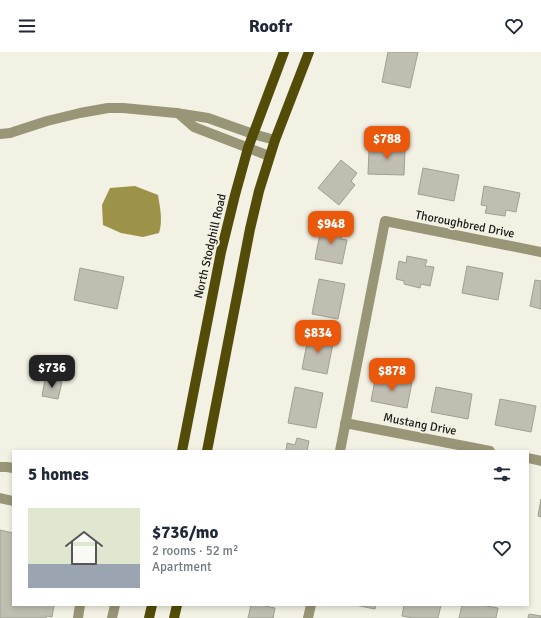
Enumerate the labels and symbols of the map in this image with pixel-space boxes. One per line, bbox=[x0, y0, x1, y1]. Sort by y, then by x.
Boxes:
pin: $788 bbox=[363, 126, 411, 160]
street label: North Stodghill Road bbox=[191, 192, 230, 300]
street label: Thoroughbred Drive bbox=[414, 208, 516, 241]
pin: $948 bbox=[307, 211, 355, 245]
pin: $834 bbox=[294, 320, 342, 354]
pin: $736 bbox=[28, 355, 76, 389]
pin: $878 bbox=[368, 358, 416, 392]
street label: Mustang Drive bbox=[382, 410, 458, 439]

